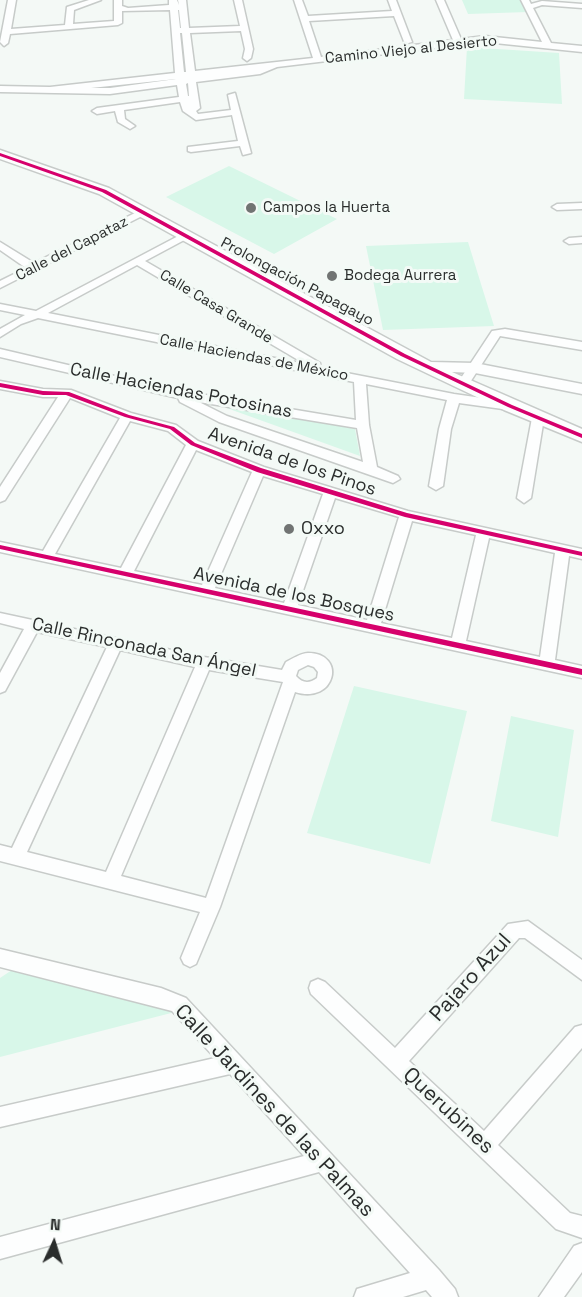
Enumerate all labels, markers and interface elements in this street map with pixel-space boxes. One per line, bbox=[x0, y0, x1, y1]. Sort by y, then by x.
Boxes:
street label: Camino Viejo al Desierto bbox=[324, 32, 498, 68]
place label: Campos la Huerta bbox=[263, 199, 390, 217]
marker: Campos la Huerta bbox=[244, 201, 258, 215]
street label: Calle del Capataz bbox=[13, 213, 131, 285]
street label: Prolongación Papagayo bbox=[217, 234, 377, 330]
street label: Calle Casa Grande bbox=[156, 266, 276, 348]
place label: Bodega Aurrera bbox=[344, 267, 456, 285]
marker: Bodega Aurrera bbox=[325, 269, 339, 283]
street label: Calle Haciendas de México bbox=[158, 331, 350, 385]
street label: Calle Haciendas Potosinas bbox=[68, 359, 294, 423]
street label: Avenida de los Pinos bbox=[205, 423, 379, 501]
place label: Oxxo bbox=[301, 518, 345, 540]
marker: Oxxo bbox=[282, 522, 296, 536]
street label: Avenida de los Bosques bbox=[192, 563, 396, 627]
street label: Calle Rinconada San Ángel bbox=[30, 614, 258, 682]
street label: Pajaro Azul bbox=[425, 929, 517, 1027]
street label: Calle Jardines de las Palmas bbox=[169, 1000, 379, 1222]
street label: Querubines bbox=[397, 1063, 499, 1159]
north arrow bbox=[24, 1213, 84, 1273]
text: N bbox=[49, 1214, 61, 1235]

